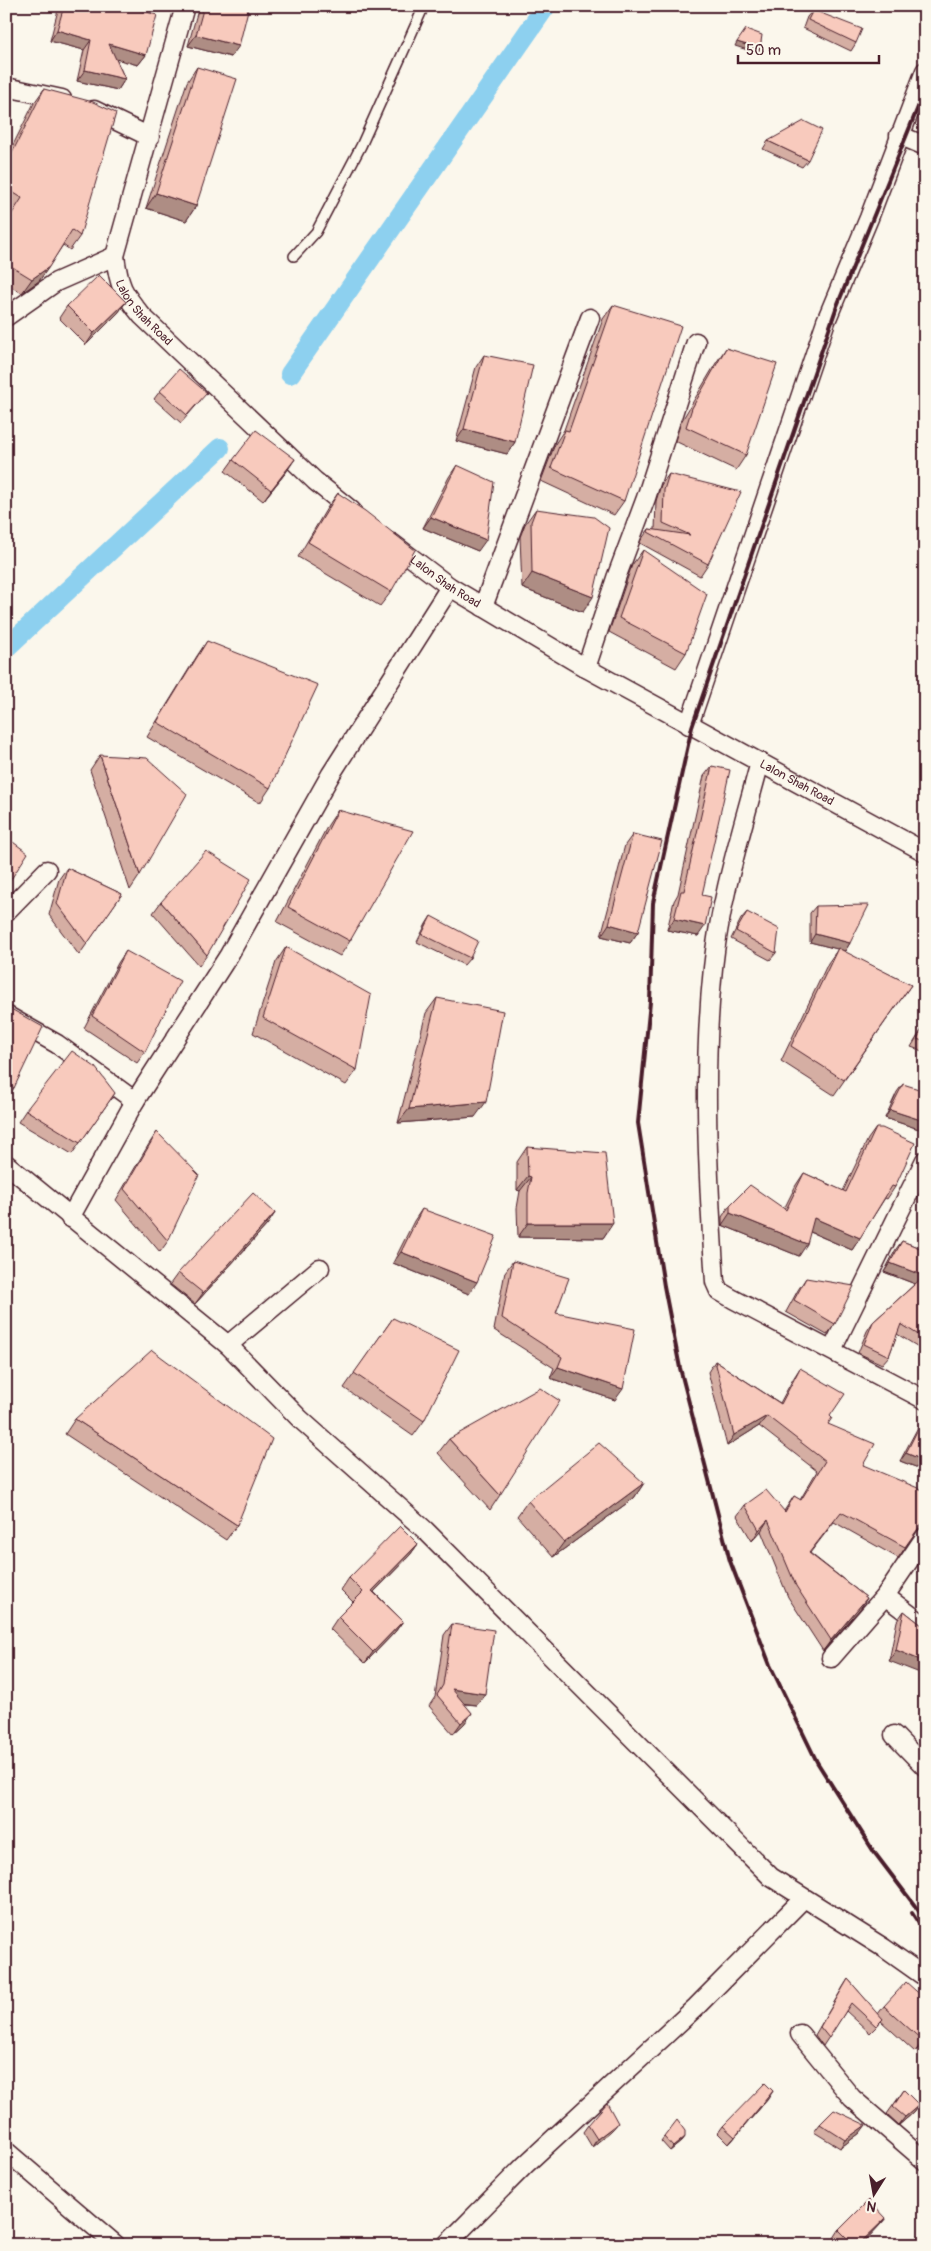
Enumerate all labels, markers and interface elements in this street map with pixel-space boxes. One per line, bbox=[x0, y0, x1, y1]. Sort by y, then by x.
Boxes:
scale bar bbox=[738, 32, 880, 64]
text: 50 m bbox=[746, 41, 781, 60]
street label: Lalon Shah Road bbox=[112, 278, 175, 349]
street label: Lalon Shah Road bbox=[407, 552, 483, 612]
street label: Lalon Shah Road bbox=[757, 757, 836, 809]
north arrow bbox=[848, 2168, 898, 2218]
text: N bbox=[865, 2197, 878, 2216]

